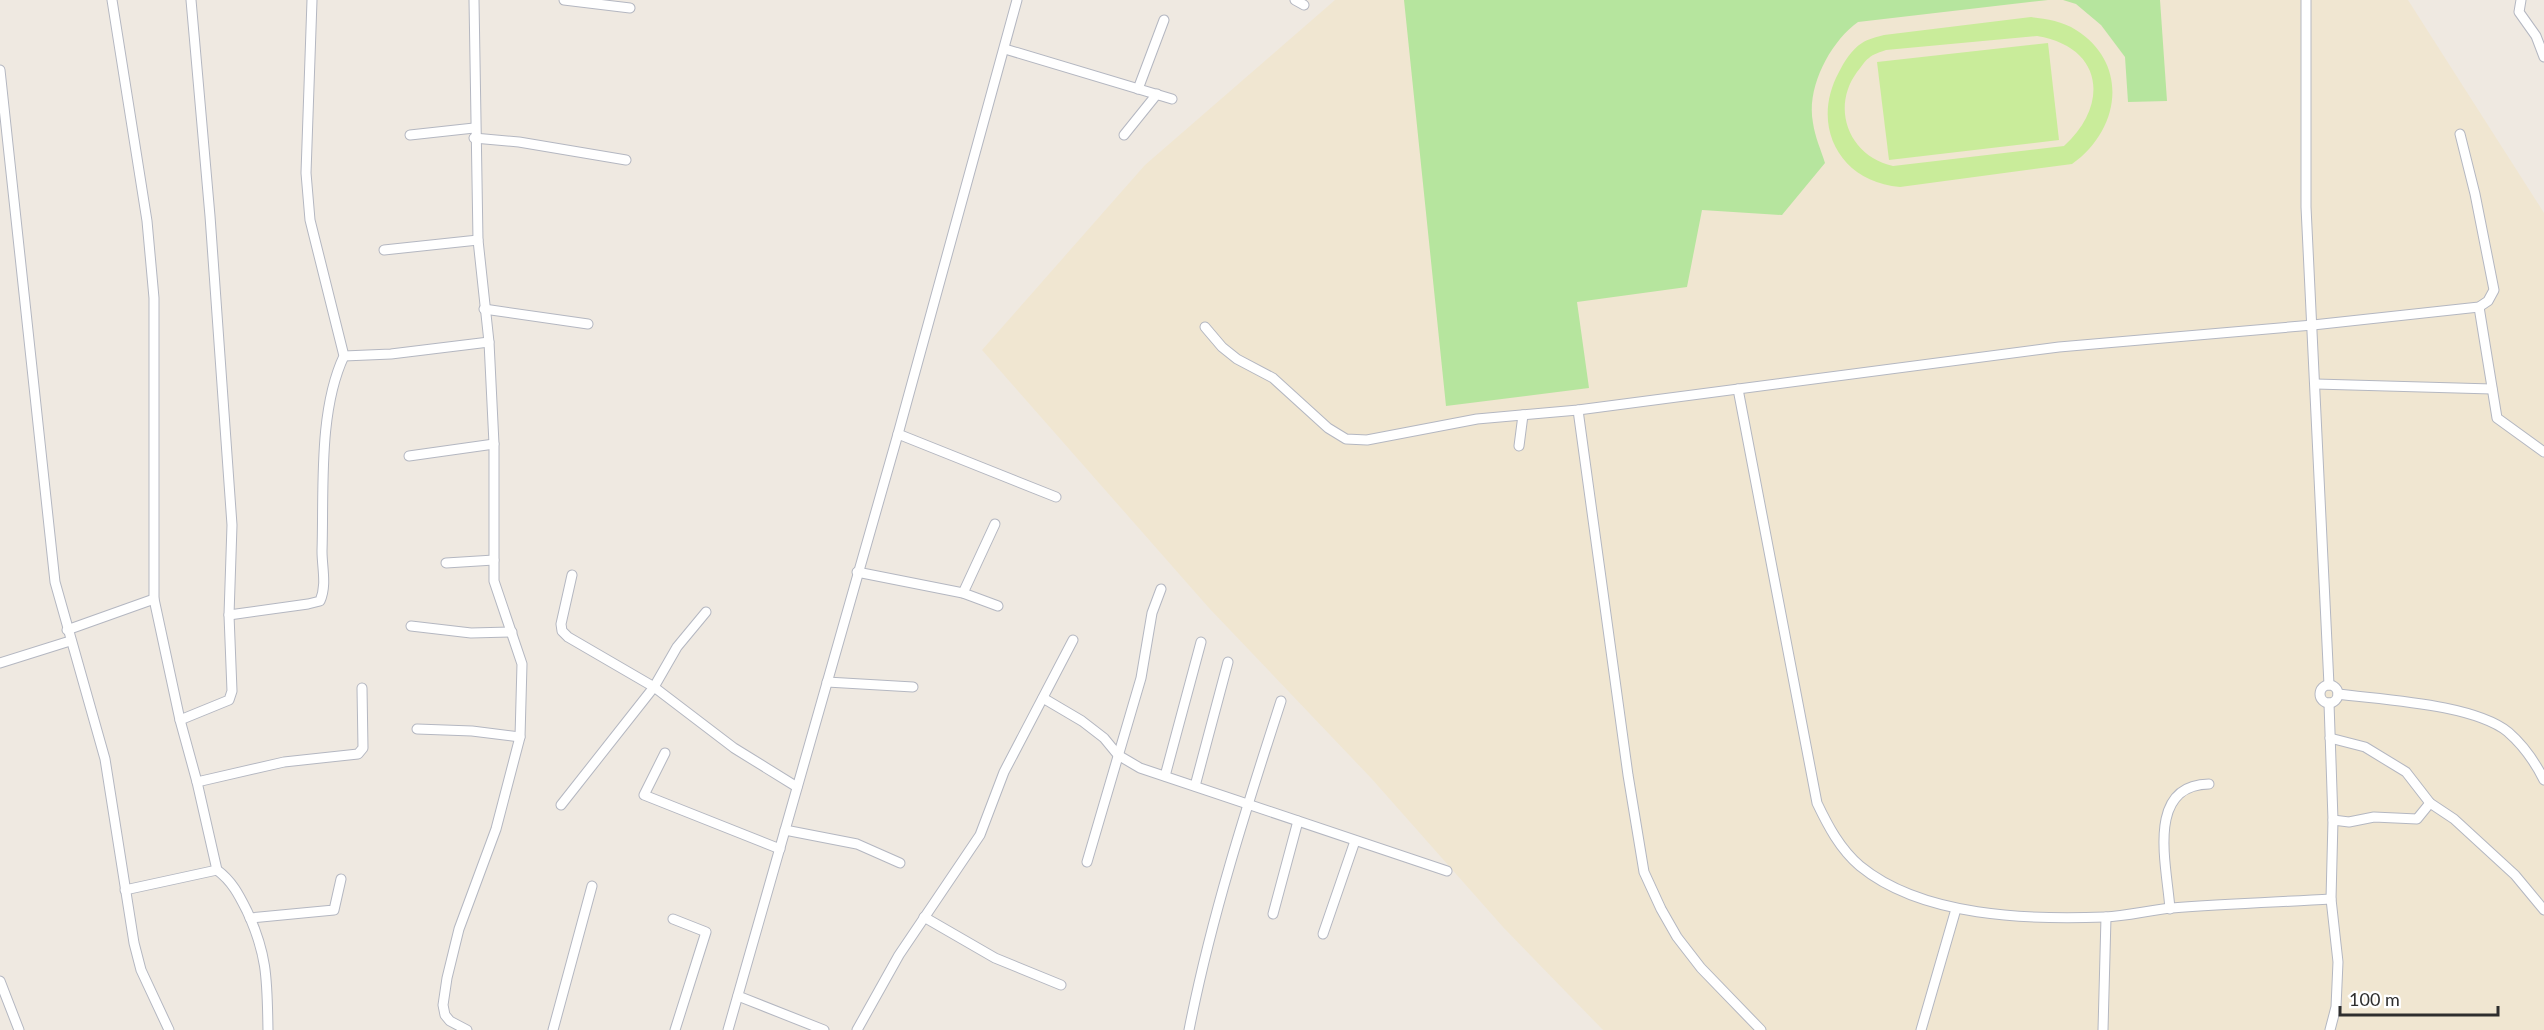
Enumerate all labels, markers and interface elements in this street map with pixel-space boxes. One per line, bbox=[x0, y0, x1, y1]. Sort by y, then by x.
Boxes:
scale bar bbox=[2340, 979, 2498, 1017]
text: 100 m bbox=[2349, 988, 2400, 1010]

